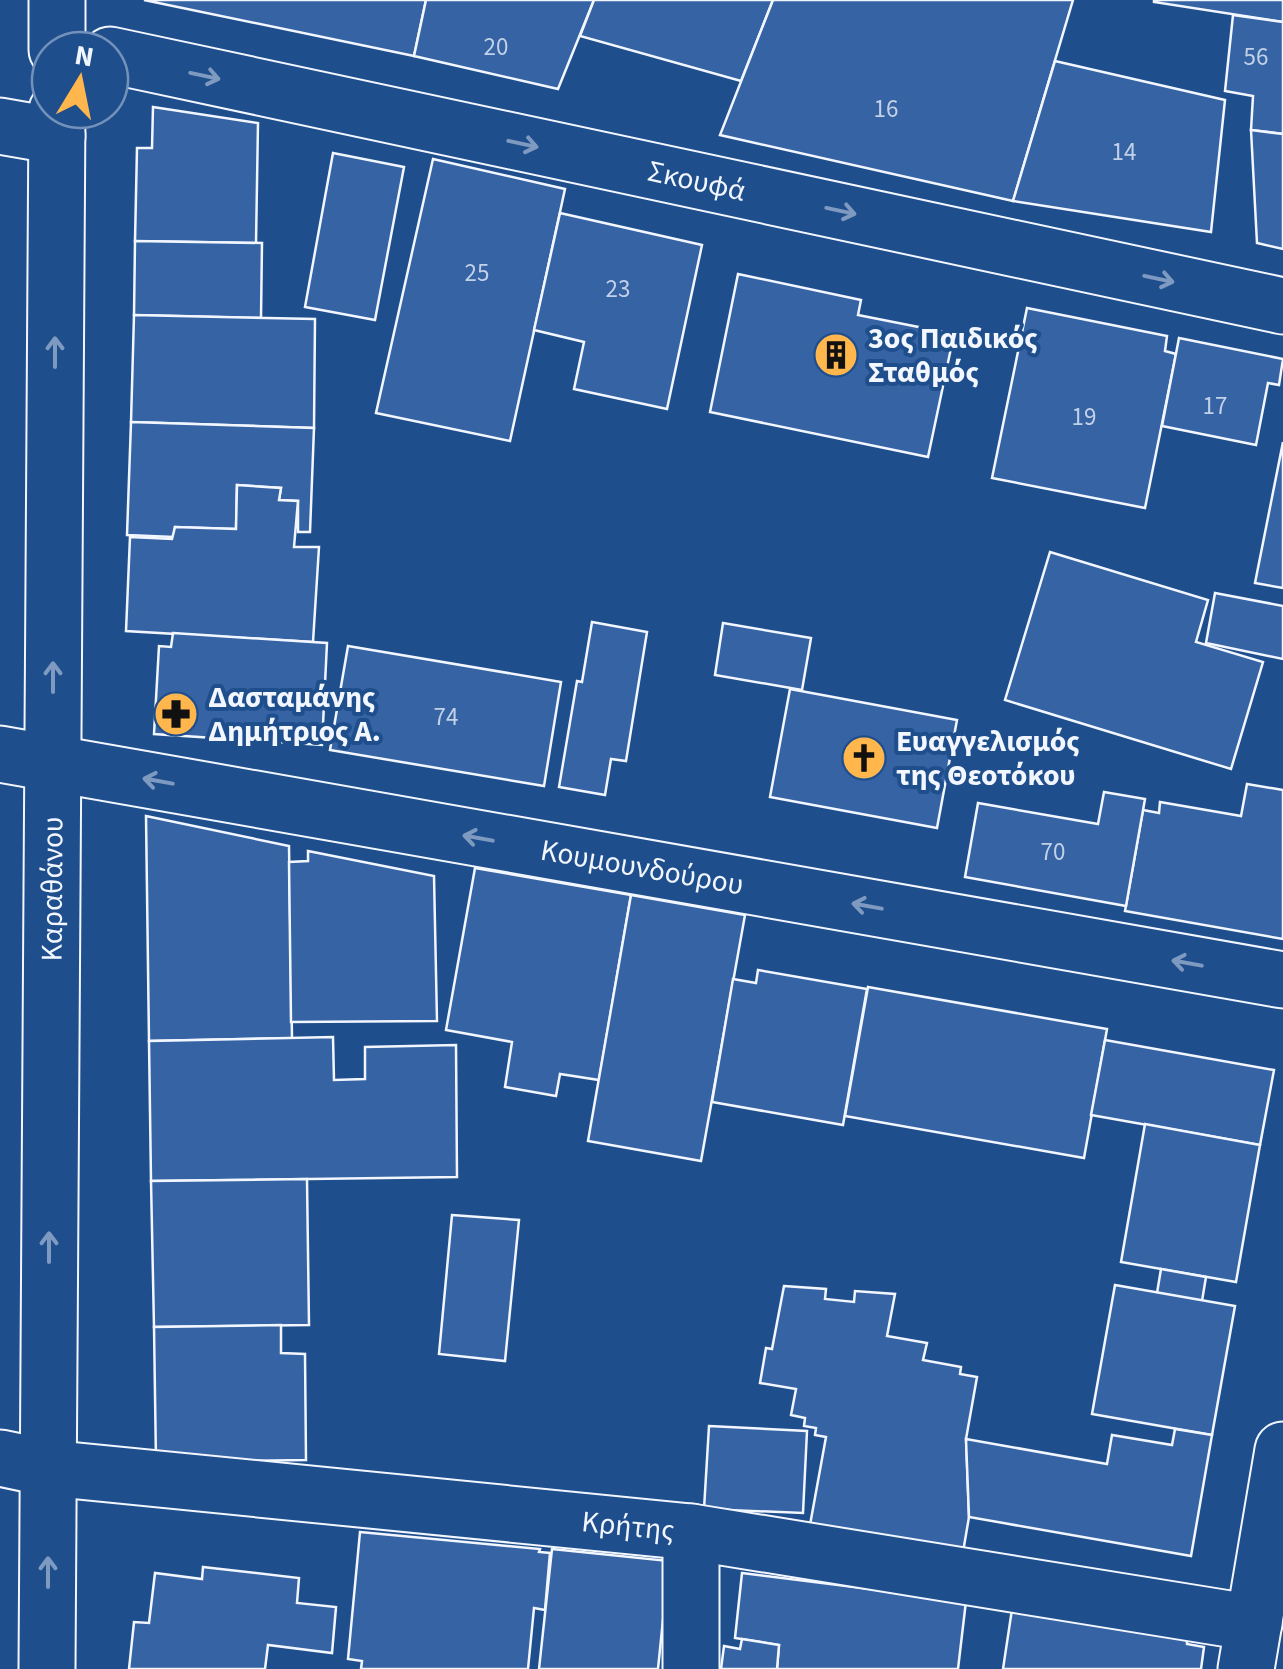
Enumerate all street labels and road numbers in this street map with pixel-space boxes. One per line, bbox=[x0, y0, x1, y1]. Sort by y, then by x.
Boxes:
street label: Σκουφά bbox=[644, 150, 750, 212]
street label: Καραθάνου bbox=[31, 817, 74, 962]
street label: Κουμουνδούρου bbox=[537, 829, 747, 907]
street label: Κρήτης bbox=[580, 1500, 676, 1552]

